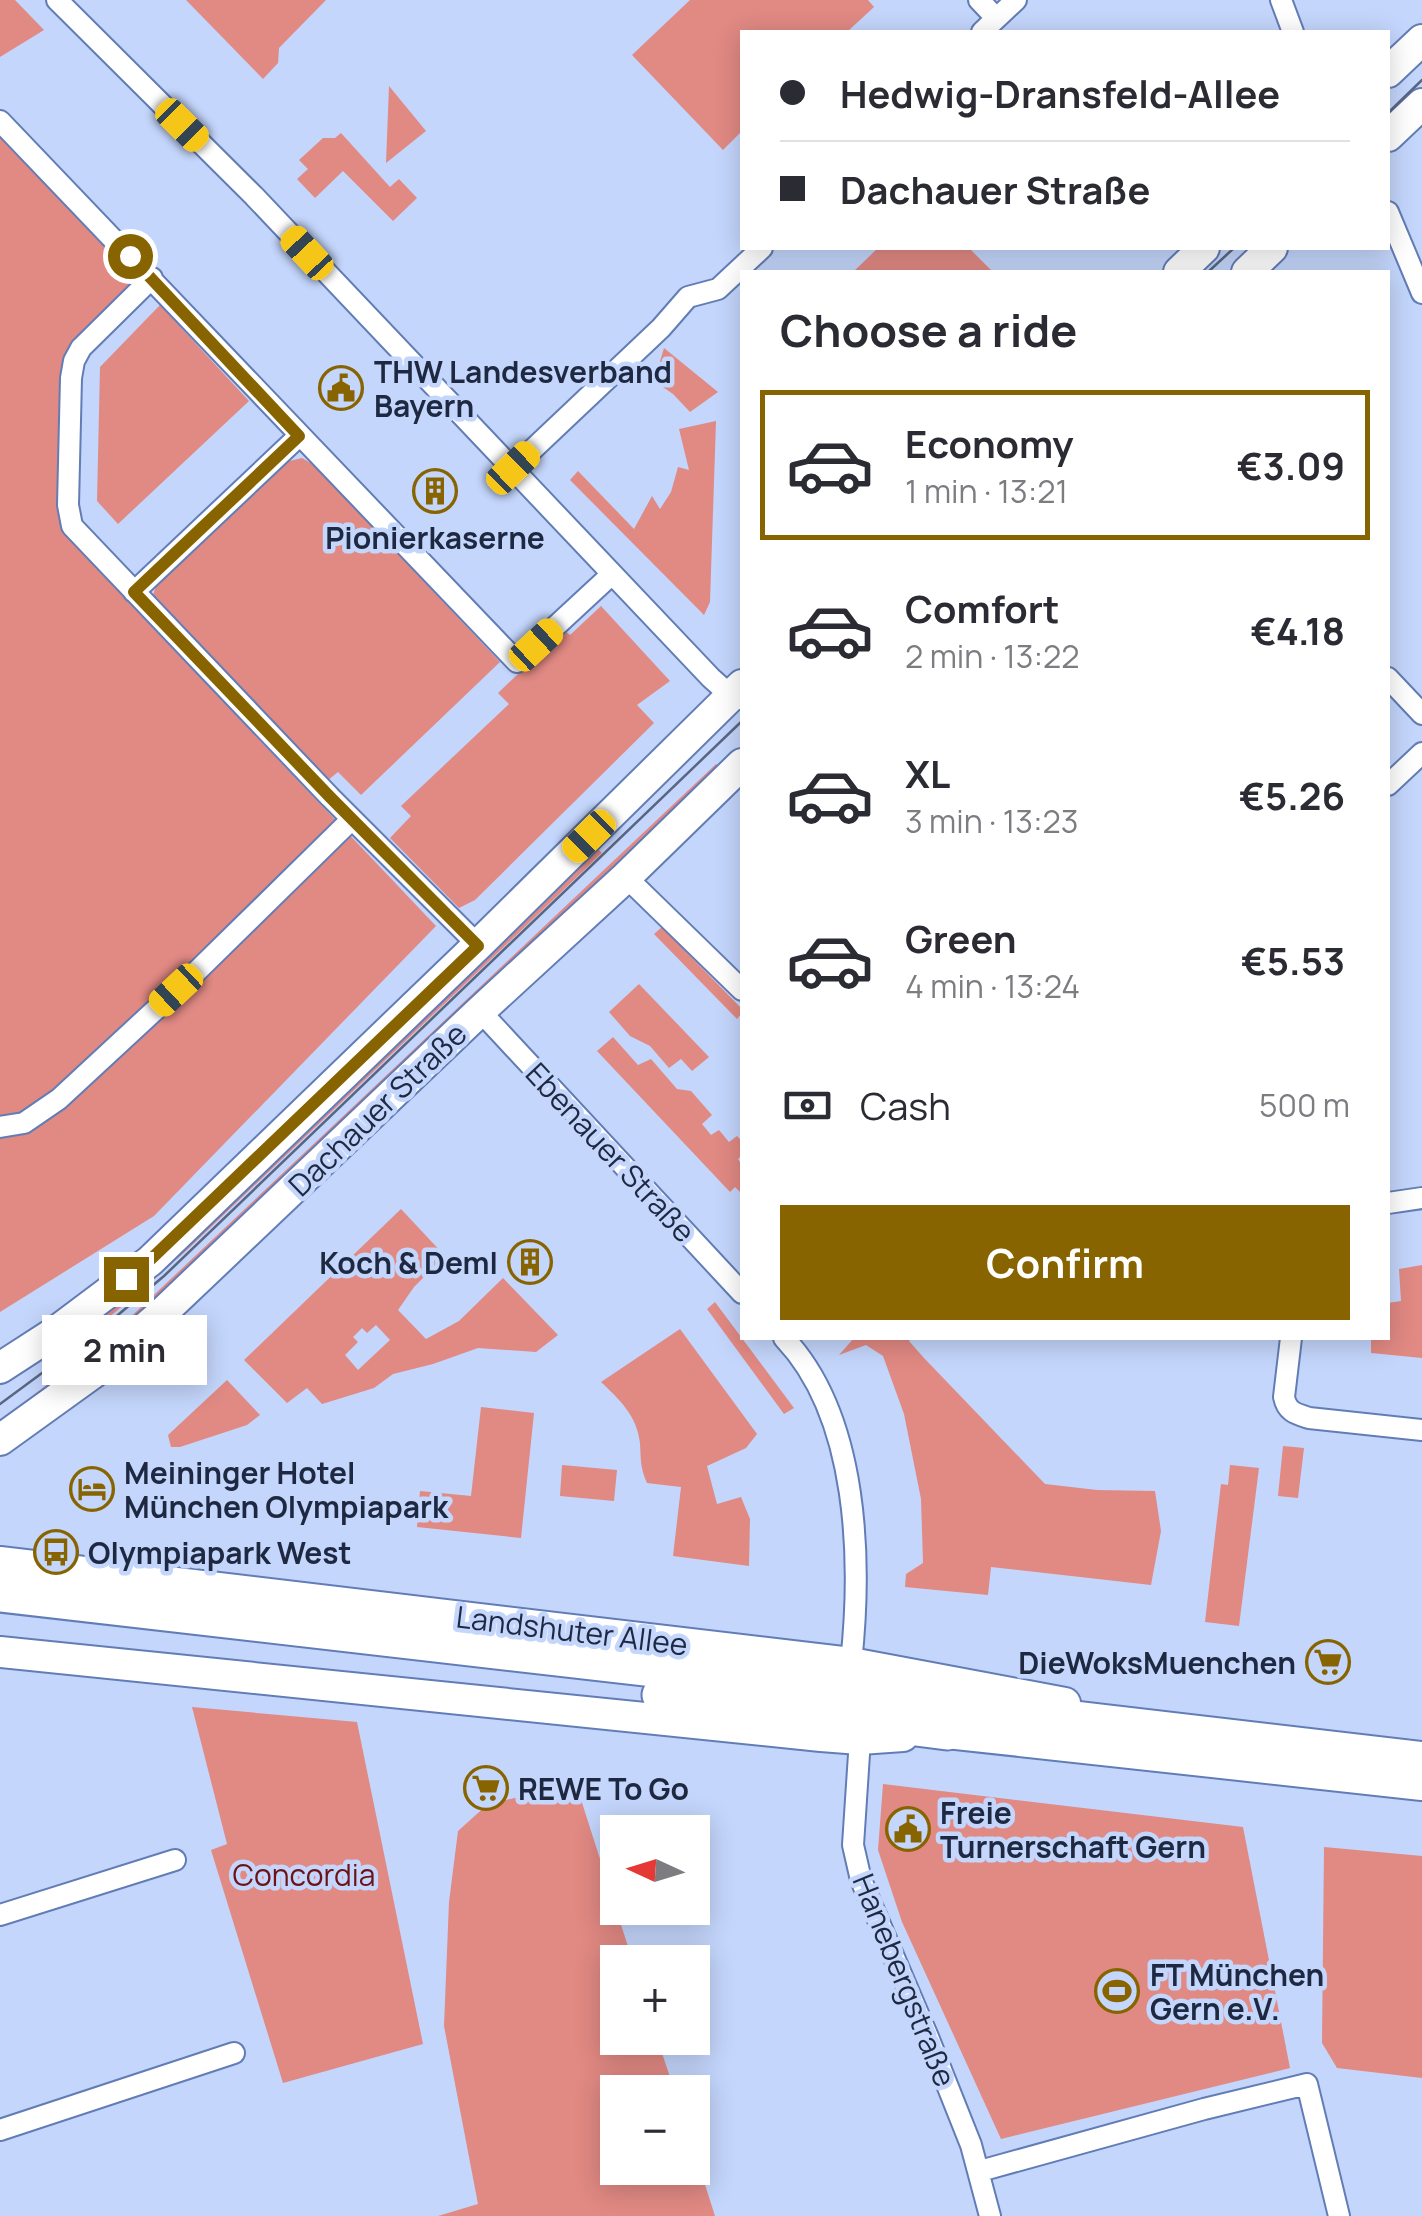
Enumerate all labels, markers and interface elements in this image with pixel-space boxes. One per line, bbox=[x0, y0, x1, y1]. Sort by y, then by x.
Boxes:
text: Hedwig-Dransfeld-Allee bbox=[840, 67, 1280, 119]
car bbox=[150, 93, 214, 157]
text: Dachauer Straße bbox=[840, 163, 1150, 215]
car bbox=[276, 221, 338, 285]
route start bbox=[108, 234, 153, 279]
text: Choose a ride bbox=[780, 299, 1077, 361]
place label: THW Landesverband Bayern bbox=[374, 351, 672, 426]
public building icon: THW Landesverband Bayern bbox=[318, 365, 364, 411]
text: Economy bbox=[905, 417, 1074, 469]
icon: car bbox=[785, 420, 875, 510]
car bbox=[481, 436, 545, 500]
text: €3.09 bbox=[1237, 439, 1345, 491]
building icon: Pionierkaserne bbox=[412, 468, 458, 514]
text: 1 min · 13:21 bbox=[905, 469, 1068, 513]
place label: Pionierkaserne bbox=[325, 517, 545, 558]
text: Comfort bbox=[905, 582, 1059, 634]
icon: car bbox=[785, 585, 875, 675]
text: €4.18 bbox=[1251, 604, 1345, 656]
car bbox=[504, 614, 568, 676]
text: 2 min · 13:22 bbox=[905, 634, 1080, 678]
text: XL bbox=[905, 747, 950, 799]
icon: car bbox=[785, 750, 875, 840]
text: €5.26 bbox=[1239, 769, 1345, 821]
text: 3 min · 13:23 bbox=[905, 799, 1078, 843]
car bbox=[557, 804, 621, 868]
text: Green bbox=[905, 912, 1017, 964]
icon: car bbox=[785, 915, 875, 1005]
text: €5.53 bbox=[1241, 934, 1345, 986]
car bbox=[144, 959, 208, 1021]
text: 4 min · 13:24 bbox=[905, 964, 1080, 1008]
street label: Dachauer Straße bbox=[279, 1013, 475, 1205]
street label: Ebenauer Straße bbox=[517, 1053, 705, 1251]
icon: cash bbox=[780, 1078, 835, 1133]
text: Cash bbox=[860, 1079, 951, 1131]
text: 500 m bbox=[1259, 1083, 1350, 1127]
button: Confirm bbox=[780, 1205, 1350, 1320]
building icon: Koch & Deml bbox=[507, 1239, 553, 1285]
place label: Koch & Deml bbox=[319, 1242, 498, 1283]
route end bbox=[104, 1257, 149, 1302]
callout: 2 min bbox=[44, 1314, 208, 1384]
text: 2 min bbox=[83, 1328, 166, 1372]
place label: Meininger Hotel München Olympiapark bbox=[124, 1452, 449, 1527]
hotel icon: Meininger Hotel München Olympiapark bbox=[69, 1466, 115, 1512]
bus stop icon: Olympiapark West bbox=[33, 1529, 79, 1575]
place label: Olympiapark West bbox=[88, 1532, 351, 1573]
street label: Landshuter Allee bbox=[454, 1595, 690, 1665]
supermarket icon: DieWoksMuenchen bbox=[1305, 1639, 1351, 1685]
place label: DieWoksMuenchen bbox=[1018, 1642, 1296, 1683]
supermarket icon: REWE To Go bbox=[463, 1765, 509, 1811]
place label: REWE To Go bbox=[518, 1768, 689, 1809]
place label: Freie Turnerschaft Gern bbox=[940, 1792, 1206, 1867]
public building icon: Freie Turnerschaft Gern bbox=[885, 1806, 931, 1852]
north arrow bbox=[600, 1815, 710, 1925]
map controls bbox=[600, 1815, 710, 2185]
park label: Concordia bbox=[233, 1854, 375, 1895]
street label: Hanebergstraße bbox=[844, 1868, 966, 2092]
button: + bbox=[600, 1945, 710, 2055]
place label: FT München Gern e.V. bbox=[1150, 1954, 1324, 2029]
sports icon: FT München Gern e.V. bbox=[1094, 1968, 1140, 2014]
button: − bbox=[600, 2075, 710, 2185]

